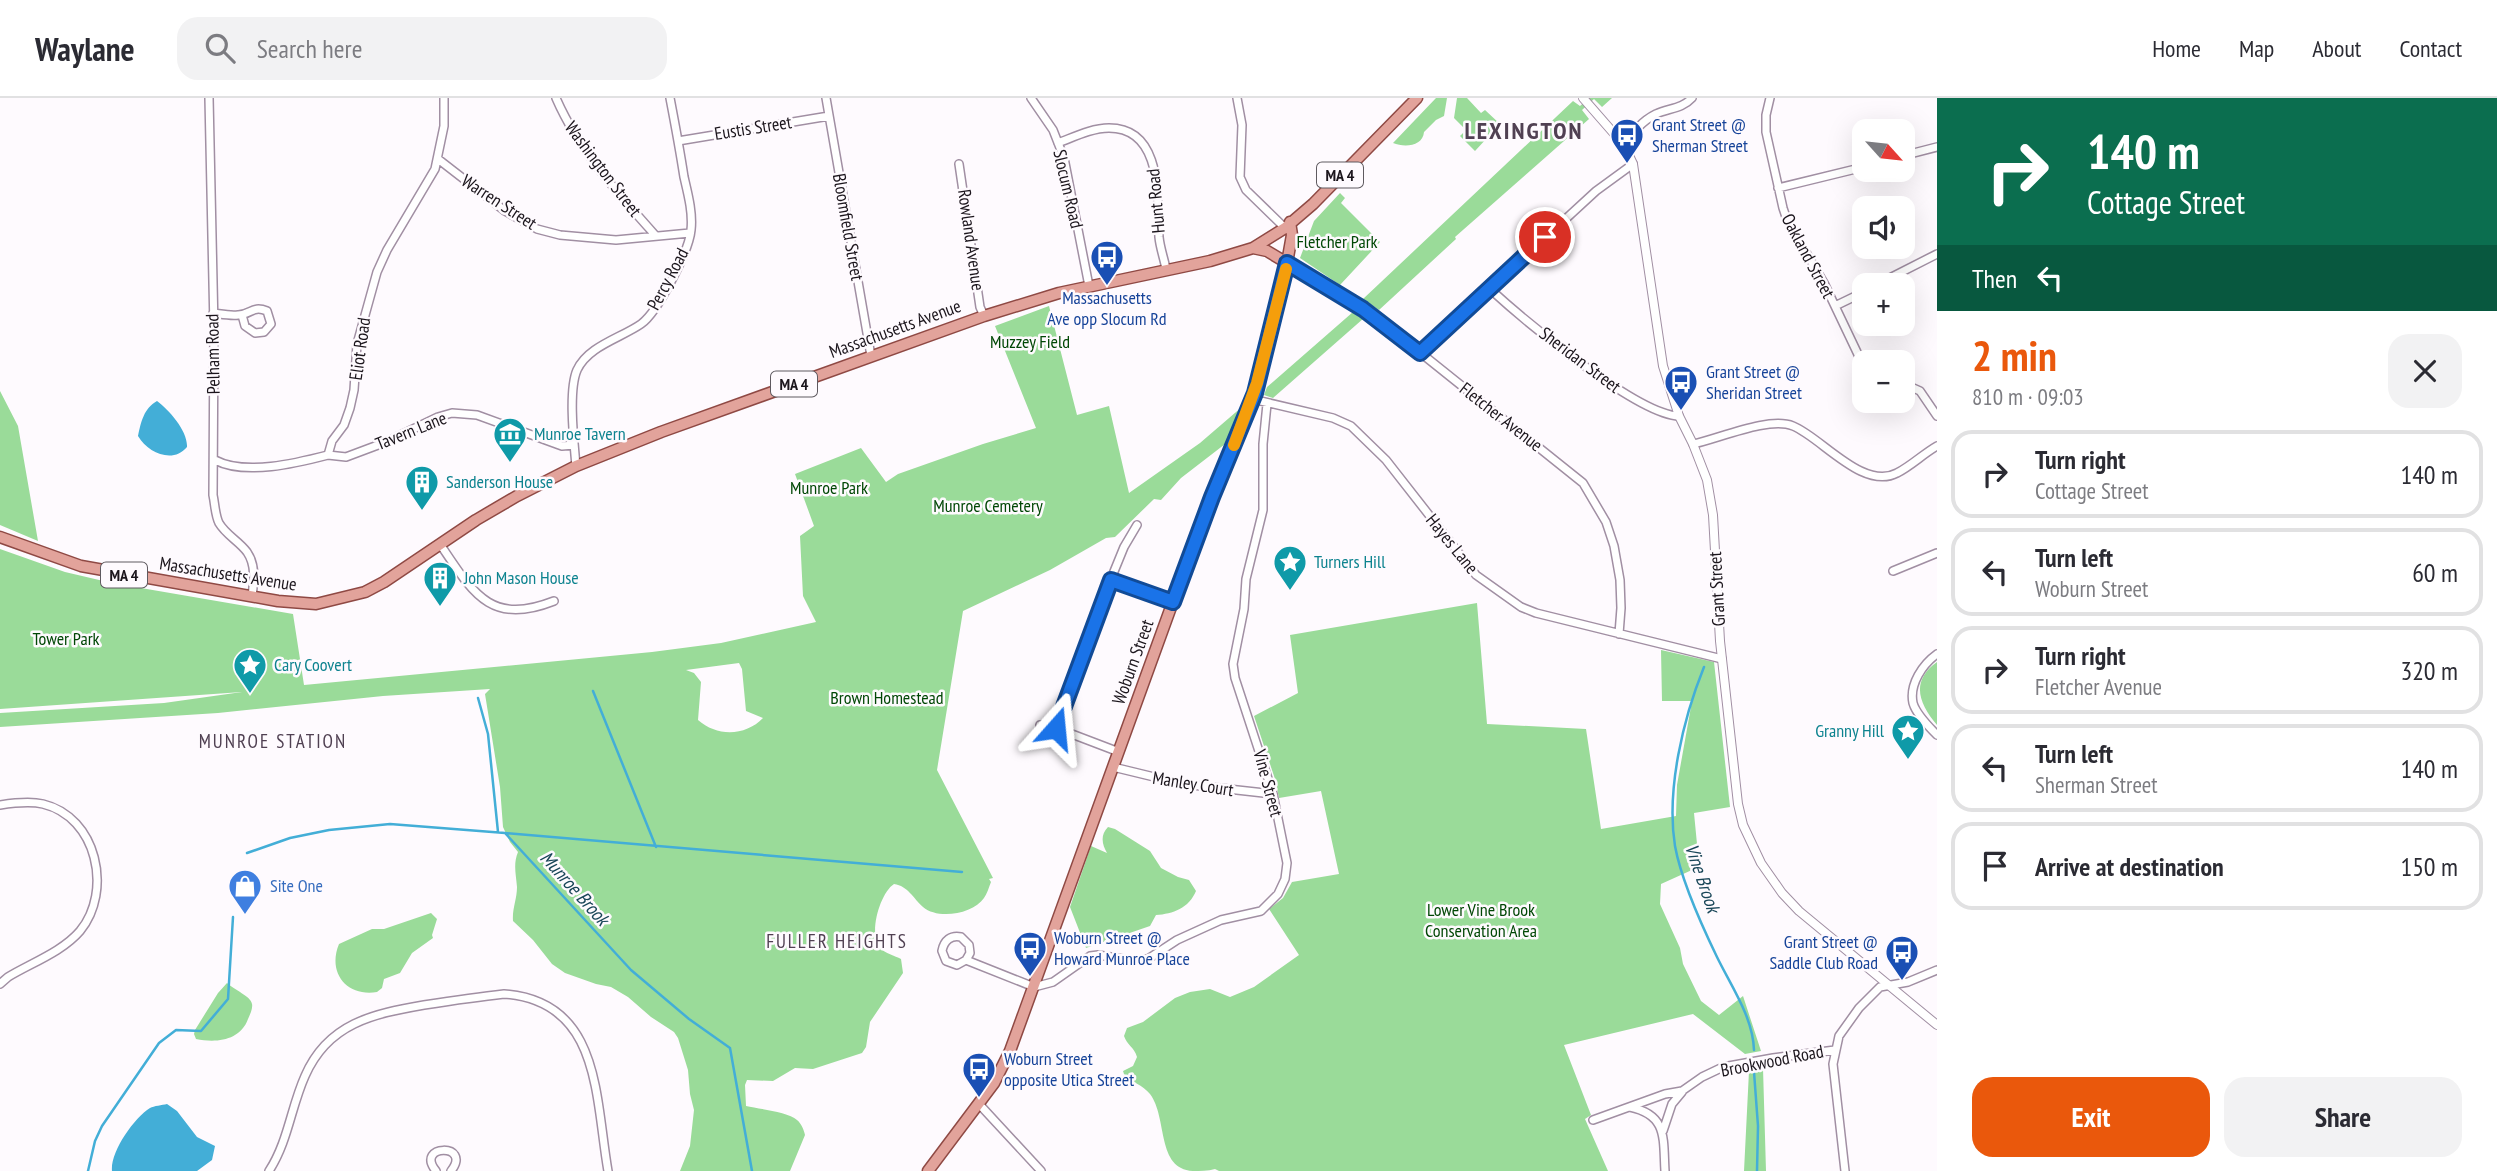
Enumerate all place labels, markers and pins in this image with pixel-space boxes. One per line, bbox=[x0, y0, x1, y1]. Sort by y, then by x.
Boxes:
place label: Grant Street @ Sherman Street bbox=[1652, 113, 1748, 157]
bus stop icon: Grant Street @ Sherman Street bbox=[1608, 116, 1646, 165]
pin bbox=[1515, 207, 1575, 267]
bus stop icon: Massachusetts Ave opp Slocum Rd bbox=[1088, 238, 1126, 287]
place label: Massachusetts Ave opp Slocum Rd bbox=[1047, 286, 1167, 330]
place label: Grant Street @ Sheridan Street bbox=[1706, 360, 1802, 404]
bus stop icon: Grant Street @ Sheridan Street bbox=[1662, 363, 1700, 412]
museum icon: Munroe Tavern bbox=[491, 415, 529, 464]
place label: Munroe Tavern bbox=[534, 422, 626, 445]
building icon: Sanderson House bbox=[403, 463, 441, 512]
place label: Sanderson House bbox=[446, 470, 553, 493]
place icon: Turners Hill bbox=[1271, 543, 1309, 592]
place label: Turners Hill bbox=[1314, 550, 1386, 573]
building icon: John Mason House bbox=[421, 559, 459, 608]
place label: John Mason House bbox=[463, 566, 579, 589]
place icon: Cary Coovert bbox=[231, 646, 269, 695]
place label: Cary Coovert bbox=[274, 653, 352, 676]
place icon: Granny Hill bbox=[1889, 712, 1927, 761]
place label: Granny Hill bbox=[1815, 719, 1885, 742]
shop icon: Site One bbox=[226, 867, 264, 916]
place label: Site One bbox=[270, 874, 323, 897]
place label: Woburn Street @ Howard Munroe Place bbox=[1054, 926, 1190, 970]
bus stop icon: Woburn Street @ Howard Munroe Place bbox=[1011, 929, 1049, 978]
place label: Grant Street @ Saddle Club Road bbox=[1769, 930, 1878, 974]
bus stop icon: Grant Street @ Saddle Club Road bbox=[1883, 933, 1921, 982]
place label: Woburn Street opposite Utica Street bbox=[1004, 1047, 1134, 1091]
bus stop icon: Woburn Street opposite Utica Street bbox=[960, 1050, 998, 1099]

